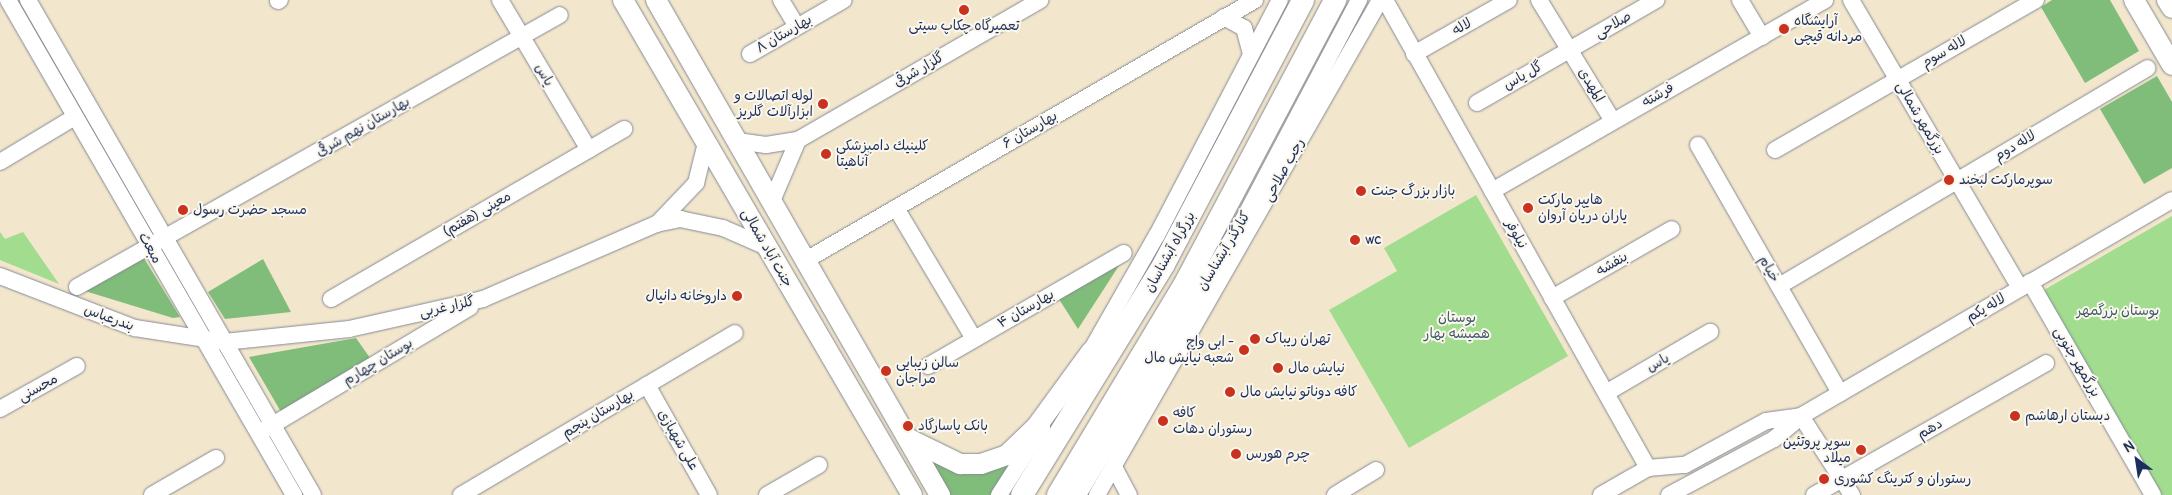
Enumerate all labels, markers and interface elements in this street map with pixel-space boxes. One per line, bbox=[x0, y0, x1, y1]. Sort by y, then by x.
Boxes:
marker: تعمیرگاه چکاپ سیتی bbox=[958, 4, 970, 16]
street label: صلاحی bbox=[1592, 8, 1634, 42]
street label: بهارستان ۸ bbox=[753, 11, 815, 57]
place label: آرایشگاه مردانه قیچی bbox=[1794, 13, 1862, 46]
street label: لاله bbox=[1449, 15, 1475, 39]
place label: تعمیرگاه چکاپ سیتی bbox=[909, 18, 1019, 34]
marker: آرایشگاه مردانه قیچی bbox=[1778, 23, 1790, 35]
street label: لاله سوم bbox=[1918, 32, 1970, 72]
street label: گلزار شرقی bbox=[891, 49, 947, 91]
street label: گل یاس bbox=[1500, 58, 1546, 94]
street label: یاس bbox=[531, 61, 557, 89]
street label: المهدی bbox=[1574, 65, 1608, 105]
street label: فرشته bbox=[1639, 79, 1677, 111]
street label: بزرگمهر شمالی bbox=[1892, 79, 1948, 157]
place label: لوله اتصالات و ابزارآلات گلریز bbox=[735, 88, 813, 120]
street label: بهارستان نهم شرقی bbox=[313, 93, 413, 161]
marker: لوله اتصالات و ابزارآلات گلریز bbox=[817, 98, 829, 110]
street label: بهارستان ۶ bbox=[1000, 108, 1060, 152]
street label: لاله دوم bbox=[1991, 127, 2039, 165]
street label: رجب صلاحی bbox=[1260, 135, 1308, 205]
place label: كلينيك دامپزشكی آناهيتا bbox=[836, 138, 929, 170]
marker: كلينيك دامپزشكی آناهيتا bbox=[820, 148, 832, 160]
place label: سوپرمارکت لبخند bbox=[1959, 172, 2053, 188]
marker: سوپرمارکت لبخند bbox=[1943, 174, 1955, 186]
place label: بازار بزرگ جنت bbox=[1371, 183, 1455, 199]
marker: بازار بزرگ جنت bbox=[1355, 185, 1367, 197]
street label: معینی (هفتم) bbox=[440, 188, 514, 240]
place label: هایپر مارکت یاران دریان آروان bbox=[1538, 192, 1627, 224]
place label: مسجد حضرت رسول bbox=[193, 202, 307, 218]
marker: هایپر مارکت یاران دریان آروان bbox=[1522, 202, 1534, 214]
marker: مسجد حضرت رسول bbox=[177, 204, 189, 216]
street label: جنت آباد شمالی bbox=[738, 206, 796, 290]
street label: کنارگذر آبشناسان bbox=[1194, 208, 1254, 294]
street label: بزرگراه آبشناسان bbox=[1141, 209, 1199, 295]
street label: نیلوفر bbox=[1501, 217, 1531, 251]
street label: مبعث bbox=[135, 229, 165, 267]
place label: wc bbox=[1365, 232, 1382, 248]
marker: wc bbox=[1349, 234, 1361, 246]
street label: بنفشه bbox=[1593, 248, 1631, 280]
street label: خیام bbox=[1755, 253, 1783, 285]
street label: بهارستان ۴ bbox=[995, 286, 1057, 332]
place label: داروخانه دانیال bbox=[645, 288, 727, 304]
marker: داروخانه دانیال bbox=[731, 290, 743, 302]
street label: لاله یکم bbox=[1963, 290, 2009, 326]
street label: گلزار غربی bbox=[418, 293, 476, 321]
street label: بندرعباس bbox=[82, 301, 136, 335]
park label: بوستان بزرگمهر bbox=[2077, 303, 2159, 319]
park label: بوستان همیشه بهار bbox=[1424, 310, 1490, 342]
street label: بزرگمهر جنوبی bbox=[2050, 324, 2104, 400]
place label: تهران ریباک bbox=[1265, 331, 1331, 347]
marker: تهران ریباک bbox=[1249, 333, 1261, 345]
place label: ابی واچ - شعبه نیایش مال bbox=[1144, 334, 1234, 367]
street label: بوستان چهارم bbox=[340, 335, 416, 389]
marker: ابی واچ - شعبه نیایش مال bbox=[1238, 344, 1250, 356]
street label: یاس bbox=[1644, 350, 1672, 376]
place label: سالن زیبایی مراجان bbox=[896, 355, 959, 388]
place label: نیایش مال bbox=[1288, 360, 1345, 376]
marker: نیایش مال bbox=[1272, 362, 1284, 374]
marker: سالن زیبایی مراجان bbox=[880, 365, 892, 377]
street label: محسنی bbox=[15, 370, 61, 406]
place label: کافه دوناتو نیایش مال bbox=[1240, 384, 1357, 400]
street label: بهارستان پنجم bbox=[559, 386, 637, 442]
marker: کافه دوناتو نیایش مال bbox=[1224, 386, 1236, 398]
place label: کافه رستوران دهات bbox=[1173, 405, 1252, 438]
street label: علی شهبازی bbox=[654, 407, 702, 473]
place label: دبستان ارهاشم bbox=[2025, 408, 2110, 424]
marker: دبستان ارهاشم bbox=[2009, 410, 2021, 422]
marker: کافه رستوران دهات bbox=[1157, 415, 1169, 427]
street label: دهم bbox=[1914, 415, 1946, 443]
place label: بانک پاسارگاد bbox=[918, 418, 988, 434]
marker: بانک پاسارگاد bbox=[902, 420, 914, 432]
place label: سوپر پروتئین میلاد bbox=[1783, 434, 1851, 467]
north arrow bbox=[2112, 435, 2162, 485]
text: N bbox=[2121, 437, 2137, 456]
marker: سوپر پروتئین میلاد bbox=[1855, 444, 1867, 456]
place label: چرم هورس bbox=[1246, 446, 1310, 462]
marker: چرم هورس bbox=[1230, 448, 1242, 460]
place label: رستوران و کترینگ کشوری bbox=[1834, 471, 1971, 487]
marker: رستوران و کترینگ کشوری bbox=[1818, 473, 1830, 485]

